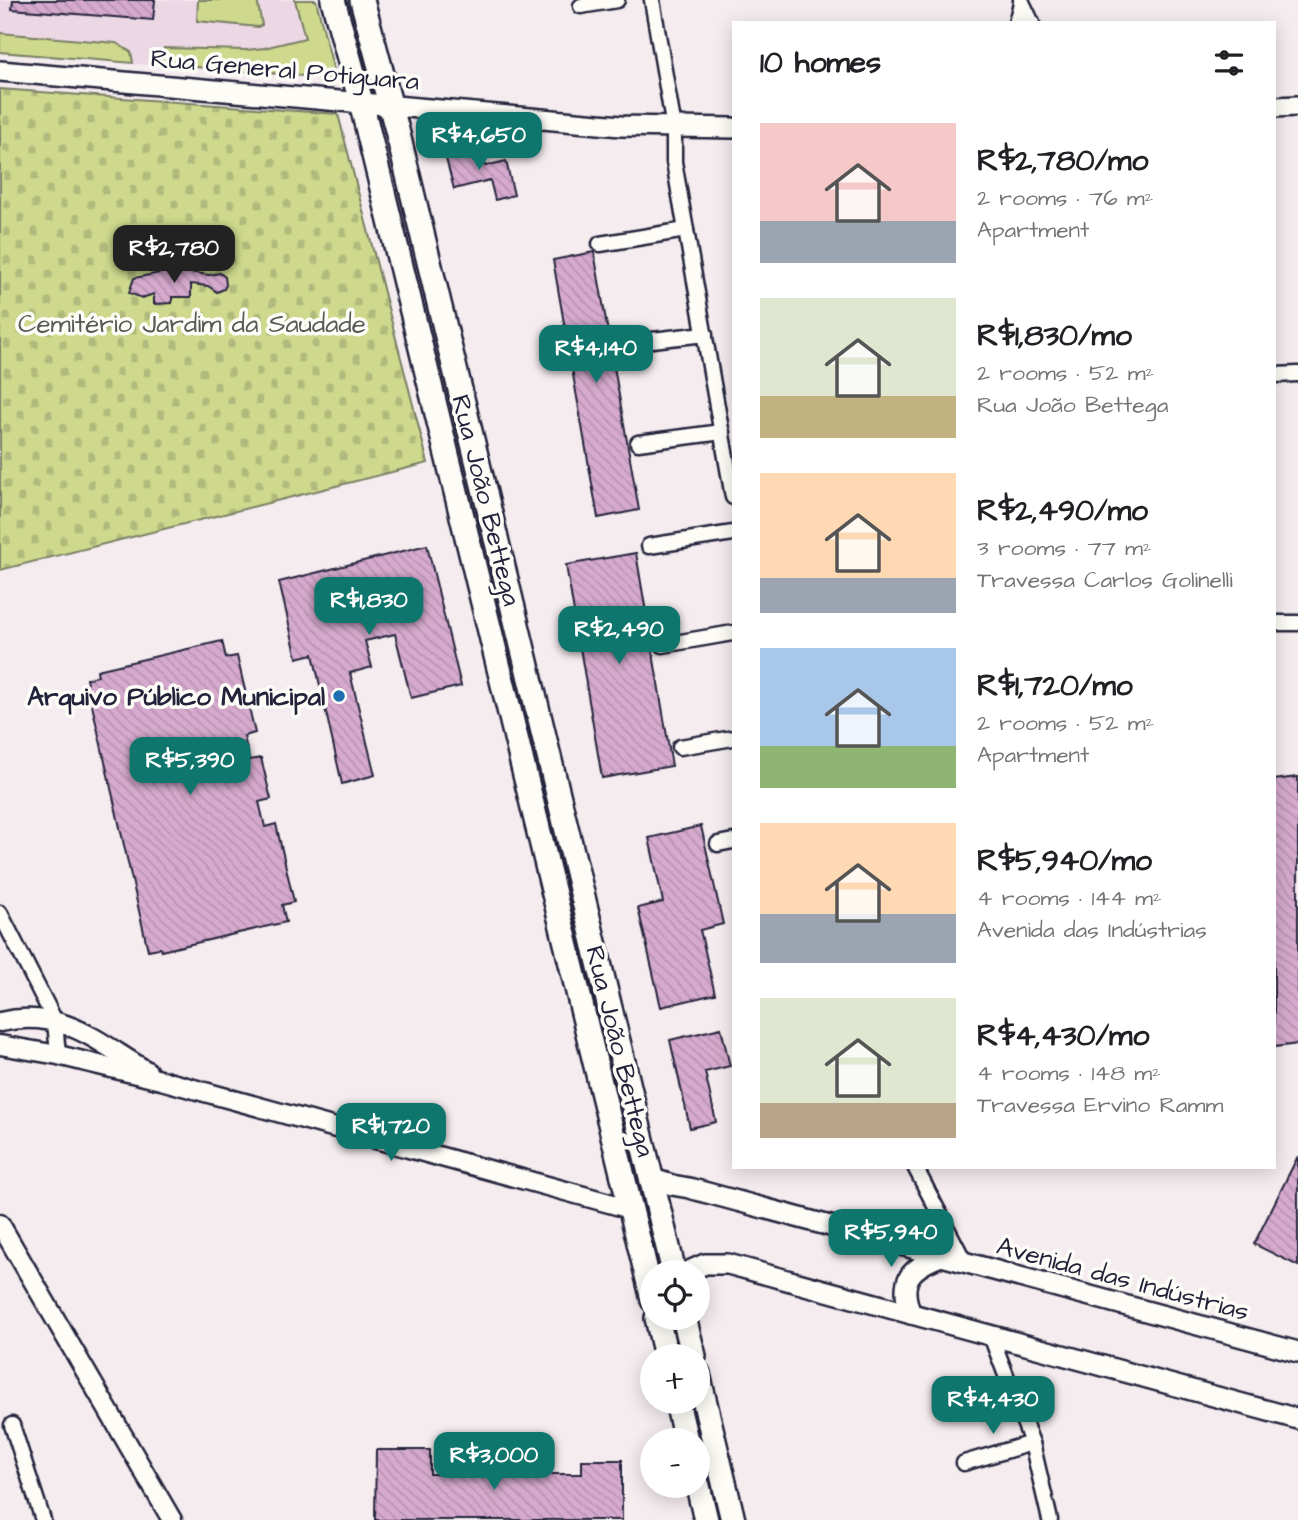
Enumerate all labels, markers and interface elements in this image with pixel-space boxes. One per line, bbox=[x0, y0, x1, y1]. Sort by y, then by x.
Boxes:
street label: Rua General Potiguara bbox=[149, 40, 421, 102]
text: 10 homes bbox=[760, 42, 881, 84]
icon: filters bbox=[1210, 44, 1248, 82]
pin: R$4,650 bbox=[414, 113, 544, 172]
text: R$4,650 bbox=[432, 119, 526, 151]
text: R$2,780/mo bbox=[977, 140, 1148, 182]
icon: home bbox=[816, 151, 900, 235]
text: 2 rooms · 76 m² bbox=[977, 182, 1153, 214]
text: Apartment bbox=[977, 214, 1089, 246]
pin: R$2,780 bbox=[109, 226, 239, 285]
text: R$2,780 bbox=[129, 232, 219, 264]
park label: Cemitério Jardim da Saudade bbox=[18, 306, 366, 342]
text: R$1,830/mo bbox=[977, 315, 1132, 357]
pin: R$4,140 bbox=[531, 326, 661, 385]
icon: home bbox=[816, 326, 900, 410]
text: R$4,140 bbox=[555, 332, 637, 364]
text: 2 rooms · 52 m² bbox=[977, 357, 1154, 389]
text: Rua João Bettega bbox=[977, 389, 1168, 421]
street label: Rua João Bettega bbox=[440, 391, 530, 610]
text: R$2,490/mo bbox=[977, 490, 1148, 532]
icon: home bbox=[816, 501, 900, 585]
text: 3 rooms · 77 m² bbox=[977, 532, 1152, 564]
text: Travessa Carlos Golinelli bbox=[977, 564, 1233, 596]
pin: R$1,830 bbox=[304, 578, 434, 637]
text: R$1,830 bbox=[330, 584, 408, 616]
pin: R$2,490 bbox=[554, 606, 684, 666]
text: R$2,490 bbox=[574, 613, 664, 645]
text: R$1,720/mo bbox=[977, 665, 1133, 707]
icon: home bbox=[816, 676, 900, 760]
place label: Arquivo Público Municipal bbox=[27, 679, 325, 715]
marker: Arquivo Público Municipal bbox=[331, 688, 347, 704]
text: 2 rooms · 52 m² bbox=[977, 707, 1154, 739]
pin: R$5,390 bbox=[125, 738, 255, 797]
text: Apartment bbox=[977, 739, 1089, 771]
text: R$5,390 bbox=[146, 744, 234, 776]
text: R$5,940/mo bbox=[977, 840, 1152, 882]
icon: home bbox=[816, 851, 900, 935]
text: 4 rooms · 144 m² bbox=[977, 882, 1162, 914]
text: Avenida das Indústrias bbox=[977, 914, 1207, 946]
street label: Rua João Bettega bbox=[574, 942, 664, 1161]
text: R$4,430/mo bbox=[977, 1015, 1149, 1057]
icon: home bbox=[816, 1026, 900, 1110]
text: 4 rooms · 148 m² bbox=[977, 1057, 1161, 1089]
text: Travessa Ervino Ramm bbox=[977, 1089, 1223, 1121]
pin: R$1,720 bbox=[326, 1104, 456, 1163]
text: R$1,720 bbox=[352, 1110, 430, 1142]
pin: R$5,940 bbox=[826, 1210, 956, 1269]
text: R$5,940 bbox=[845, 1216, 937, 1248]
street label: Avenida das Indústrias bbox=[993, 1228, 1253, 1330]
map controls bbox=[640, 1260, 710, 1498]
button: locate bbox=[640, 1260, 710, 1330]
button: + bbox=[640, 1344, 710, 1414]
pin: R$4,430 bbox=[928, 1376, 1058, 1436]
text: R$4,430 bbox=[948, 1383, 1038, 1415]
button: − bbox=[640, 1428, 710, 1498]
pin: R$3,000 bbox=[429, 1432, 559, 1492]
text: R$3,000 bbox=[450, 1439, 538, 1471]

